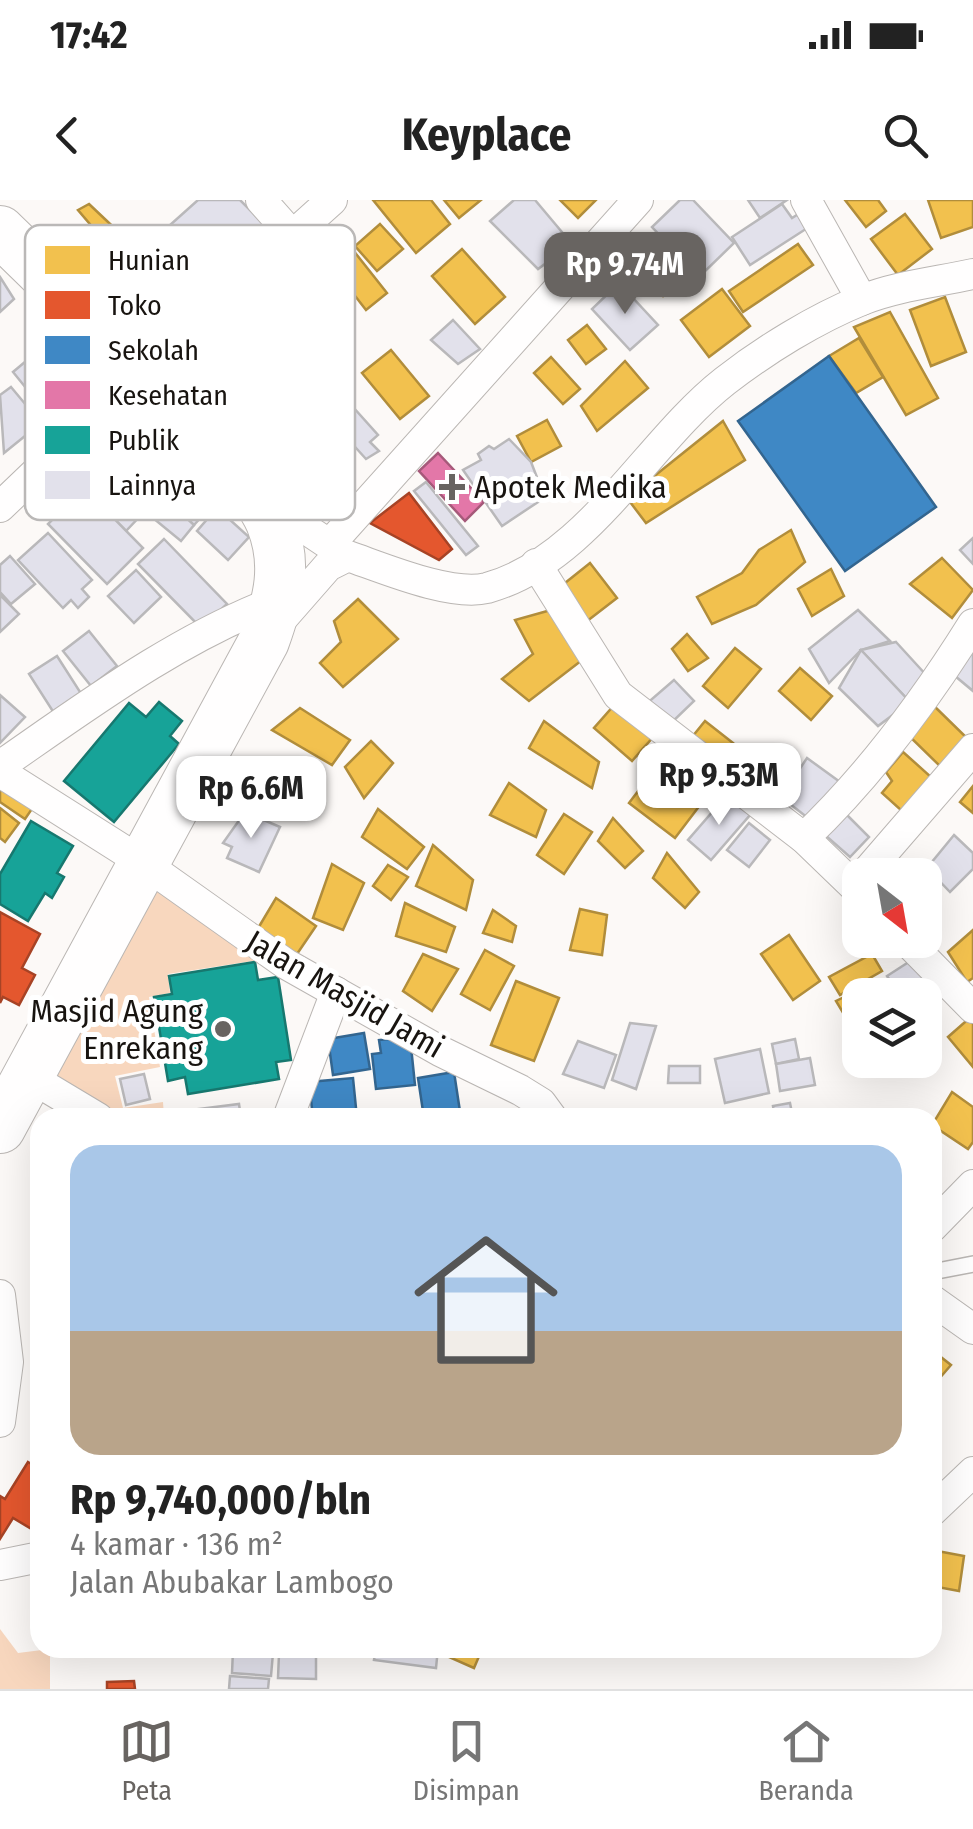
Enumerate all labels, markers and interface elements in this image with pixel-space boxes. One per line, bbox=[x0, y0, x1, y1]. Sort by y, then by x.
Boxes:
text: 17:42 bbox=[50, 12, 127, 58]
icon: back bbox=[40, 108, 95, 163]
text: Keyplace bbox=[402, 108, 571, 162]
icon: search bbox=[878, 108, 933, 163]
legend bbox=[25, 225, 355, 520]
pin: Rp 9.74M bbox=[522, 232, 728, 317]
text: Hunian bbox=[108, 244, 190, 277]
text: Rp 9.74M bbox=[566, 245, 684, 283]
text: Toko bbox=[108, 289, 162, 322]
text: Sekolah bbox=[108, 334, 199, 367]
text: Kesehatan bbox=[108, 379, 228, 412]
text: Publik bbox=[108, 424, 180, 457]
place label: Apotek Medika bbox=[474, 468, 667, 506]
text: Lainnya bbox=[108, 469, 196, 502]
marker: Apotek Medika bbox=[439, 474, 465, 500]
pin: Rp 9.53M bbox=[616, 743, 822, 828]
pin: Rp 6.6M bbox=[159, 756, 343, 841]
text: Rp 9.53M bbox=[659, 756, 779, 794]
text: Rp 6.6M bbox=[198, 769, 304, 807]
north arrow bbox=[842, 858, 942, 958]
map controls bbox=[842, 858, 942, 1078]
street label: Jalan Masjid Jami bbox=[239, 922, 451, 1066]
button: layers bbox=[842, 978, 942, 1078]
place label: Masjid Agung Enrekang bbox=[30, 992, 203, 1067]
marker: Masjid Agung Enrekang bbox=[212, 1018, 234, 1040]
icon: home bbox=[396, 1210, 576, 1390]
text: Rp 9,740,000/bln bbox=[70, 1475, 371, 1525]
text: 4 kamar · 136 m² bbox=[70, 1525, 283, 1563]
text: Jalan Abubakar Lambogo bbox=[70, 1563, 394, 1601]
tab: Peta bbox=[119, 1714, 174, 1807]
tab: Disimpan bbox=[413, 1714, 520, 1807]
tab: Beranda bbox=[758, 1714, 854, 1807]

